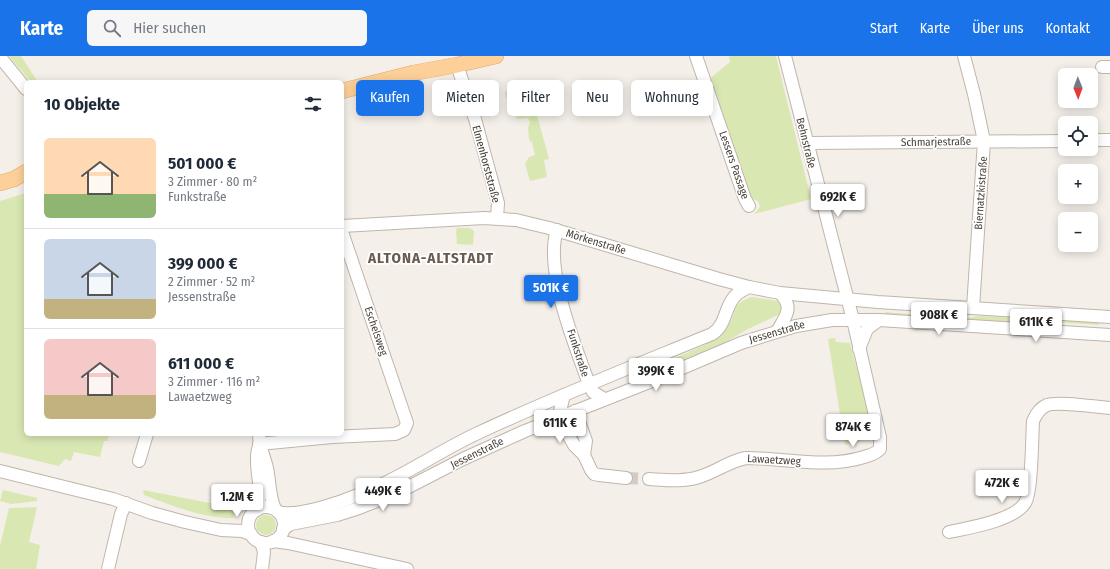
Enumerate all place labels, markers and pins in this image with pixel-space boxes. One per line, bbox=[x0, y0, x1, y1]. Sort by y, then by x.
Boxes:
pin: 692K € bbox=[805, 184, 871, 218]
pin: 501K € bbox=[518, 275, 584, 309]
pin: 908K € bbox=[906, 302, 972, 336]
pin: 611K € bbox=[1003, 309, 1069, 343]
pin: 399K € bbox=[623, 358, 689, 392]
pin: 611K € bbox=[527, 410, 593, 444]
pin: 874K € bbox=[820, 414, 886, 448]
pin: 472K € bbox=[969, 470, 1035, 504]
pin: 449K € bbox=[350, 478, 416, 512]
pin: 1.2M € bbox=[204, 484, 270, 518]

